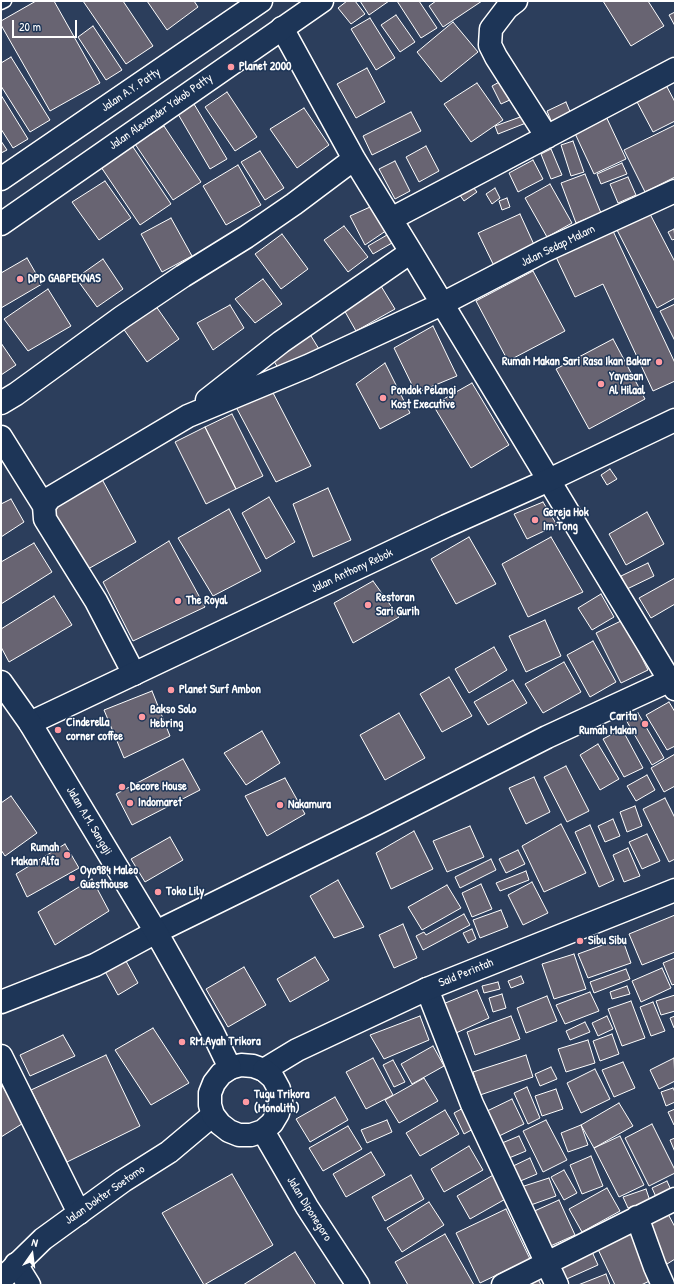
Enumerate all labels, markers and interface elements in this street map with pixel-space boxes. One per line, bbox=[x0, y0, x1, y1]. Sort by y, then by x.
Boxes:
scale bar bbox=[14, 12, 79, 38]
text: 20 m bbox=[19, 18, 41, 35]
place label: Planet 2000 bbox=[239, 60, 291, 74]
marker: Planet 2000 bbox=[226, 62, 236, 72]
street label: Jalan A.Y. Patty bbox=[99, 65, 163, 115]
street label: Jalan Alexander Yakob Patty bbox=[107, 71, 215, 153]
street label: Jalan Sedap Malam bbox=[519, 222, 597, 270]
place label: DPD GABPEKNAS bbox=[28, 272, 101, 286]
marker: DPD GABPEKNAS bbox=[15, 274, 25, 284]
place label: Rumah Makan Sari Rasa Ikan Bakar bbox=[502, 355, 651, 369]
marker: Rumah Makan Sari Rasa Ikan Bakar bbox=[654, 357, 664, 367]
place label: Yayasan Al Hilaal bbox=[609, 370, 645, 398]
marker: Yayasan Al Hilaal bbox=[596, 379, 606, 389]
place label: Pondok Pelangi Kost Executive bbox=[391, 384, 456, 412]
marker: Pondok Pelangi Kost Executive bbox=[378, 393, 388, 403]
place label: Gereja Hok Im Tong bbox=[543, 506, 589, 534]
marker: Gereja Hok Im Tong bbox=[530, 515, 540, 525]
street label: Jalan Anthony Rebok bbox=[309, 546, 395, 596]
place label: Restoran Sari Gurih bbox=[376, 591, 419, 619]
place label: The Royal bbox=[186, 594, 227, 608]
marker: The Royal bbox=[173, 596, 183, 606]
marker: Restoran Sari Gurih bbox=[363, 600, 373, 610]
place label: Planet Surf Ambon bbox=[179, 683, 261, 697]
marker: Planet Surf Ambon bbox=[166, 685, 176, 695]
place label: Bakso Solo Hebring bbox=[150, 703, 196, 731]
place label: Carita Rumah Makan bbox=[579, 710, 637, 738]
marker: Bakso Solo Hebring bbox=[137, 712, 147, 722]
place label: Cinderella corner coffee bbox=[66, 716, 123, 744]
marker: Carita Rumah Makan bbox=[640, 719, 650, 729]
marker: Cinderella corner coffee bbox=[53, 725, 63, 735]
place label: Decore House bbox=[130, 780, 187, 794]
marker: Decore House bbox=[117, 782, 127, 792]
street label: Jalan A.M. Sangaji bbox=[63, 784, 115, 858]
place label: Indomaret bbox=[138, 796, 182, 810]
marker: Indomaret bbox=[125, 798, 135, 808]
place label: Nakamura bbox=[288, 798, 331, 812]
marker: Nakamura bbox=[275, 800, 285, 810]
place label: Rumah Makan Alfa bbox=[11, 841, 59, 869]
marker: Rumah Makan Alfa bbox=[62, 850, 72, 860]
place label: Oyo984 Maleo Guesthouse bbox=[80, 864, 138, 892]
marker: Oyo984 Maleo Guesthouse bbox=[67, 873, 77, 883]
place label: Toko Lily bbox=[166, 885, 204, 899]
marker: Toko Lily bbox=[153, 887, 163, 897]
place label: Sibu Sibu bbox=[588, 934, 627, 948]
marker: Sibu Sibu bbox=[575, 936, 585, 946]
street label: Said Perintah bbox=[437, 956, 495, 990]
place label: RM.Ayah Trikora bbox=[190, 1035, 261, 1049]
marker: RM.Ayah Trikora bbox=[177, 1037, 187, 1047]
place label: Tugu Trikora (Monolith) bbox=[254, 1088, 309, 1116]
marker: Tugu Trikora (Monolith) bbox=[241, 1097, 251, 1107]
street label: Jalan Dokter Soetomo bbox=[62, 1162, 148, 1228]
street label: Jalan Diponegoro bbox=[283, 1174, 335, 1244]
north arrow bbox=[12, 1234, 52, 1274]
text: N bbox=[30, 1235, 39, 1250]

